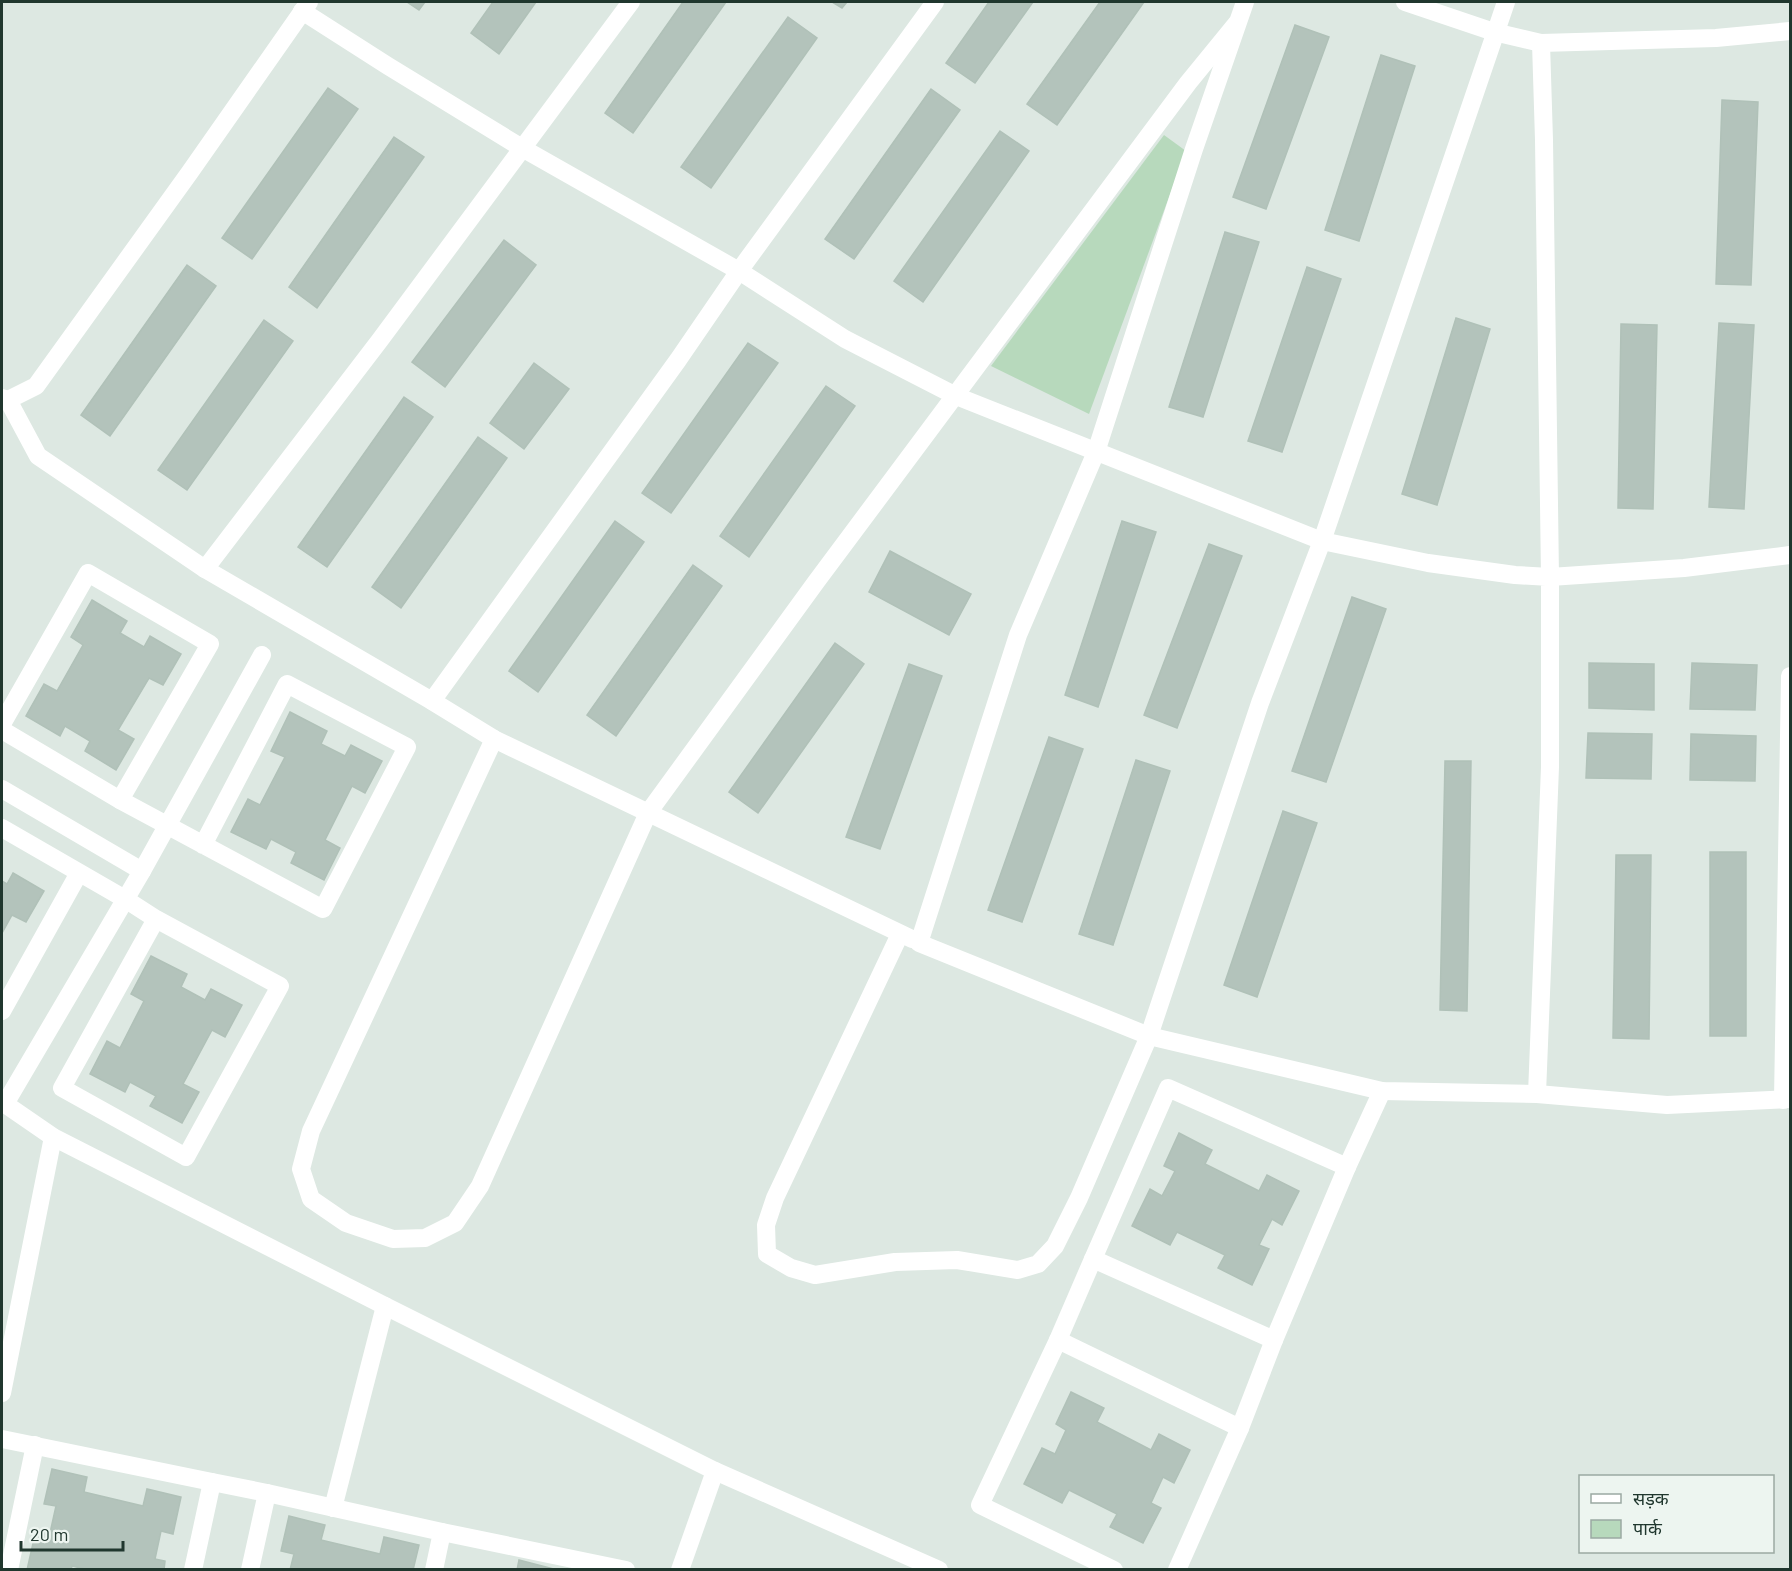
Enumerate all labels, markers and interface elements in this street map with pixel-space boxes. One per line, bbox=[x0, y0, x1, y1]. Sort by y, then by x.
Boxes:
legend bbox=[1579, 1475, 1774, 1553]
text: सड़क bbox=[1633, 1487, 1670, 1509]
scale bar bbox=[21, 1514, 123, 1552]
text: पार्क bbox=[1633, 1517, 1663, 1539]
text: 20 m bbox=[30, 1523, 68, 1545]

